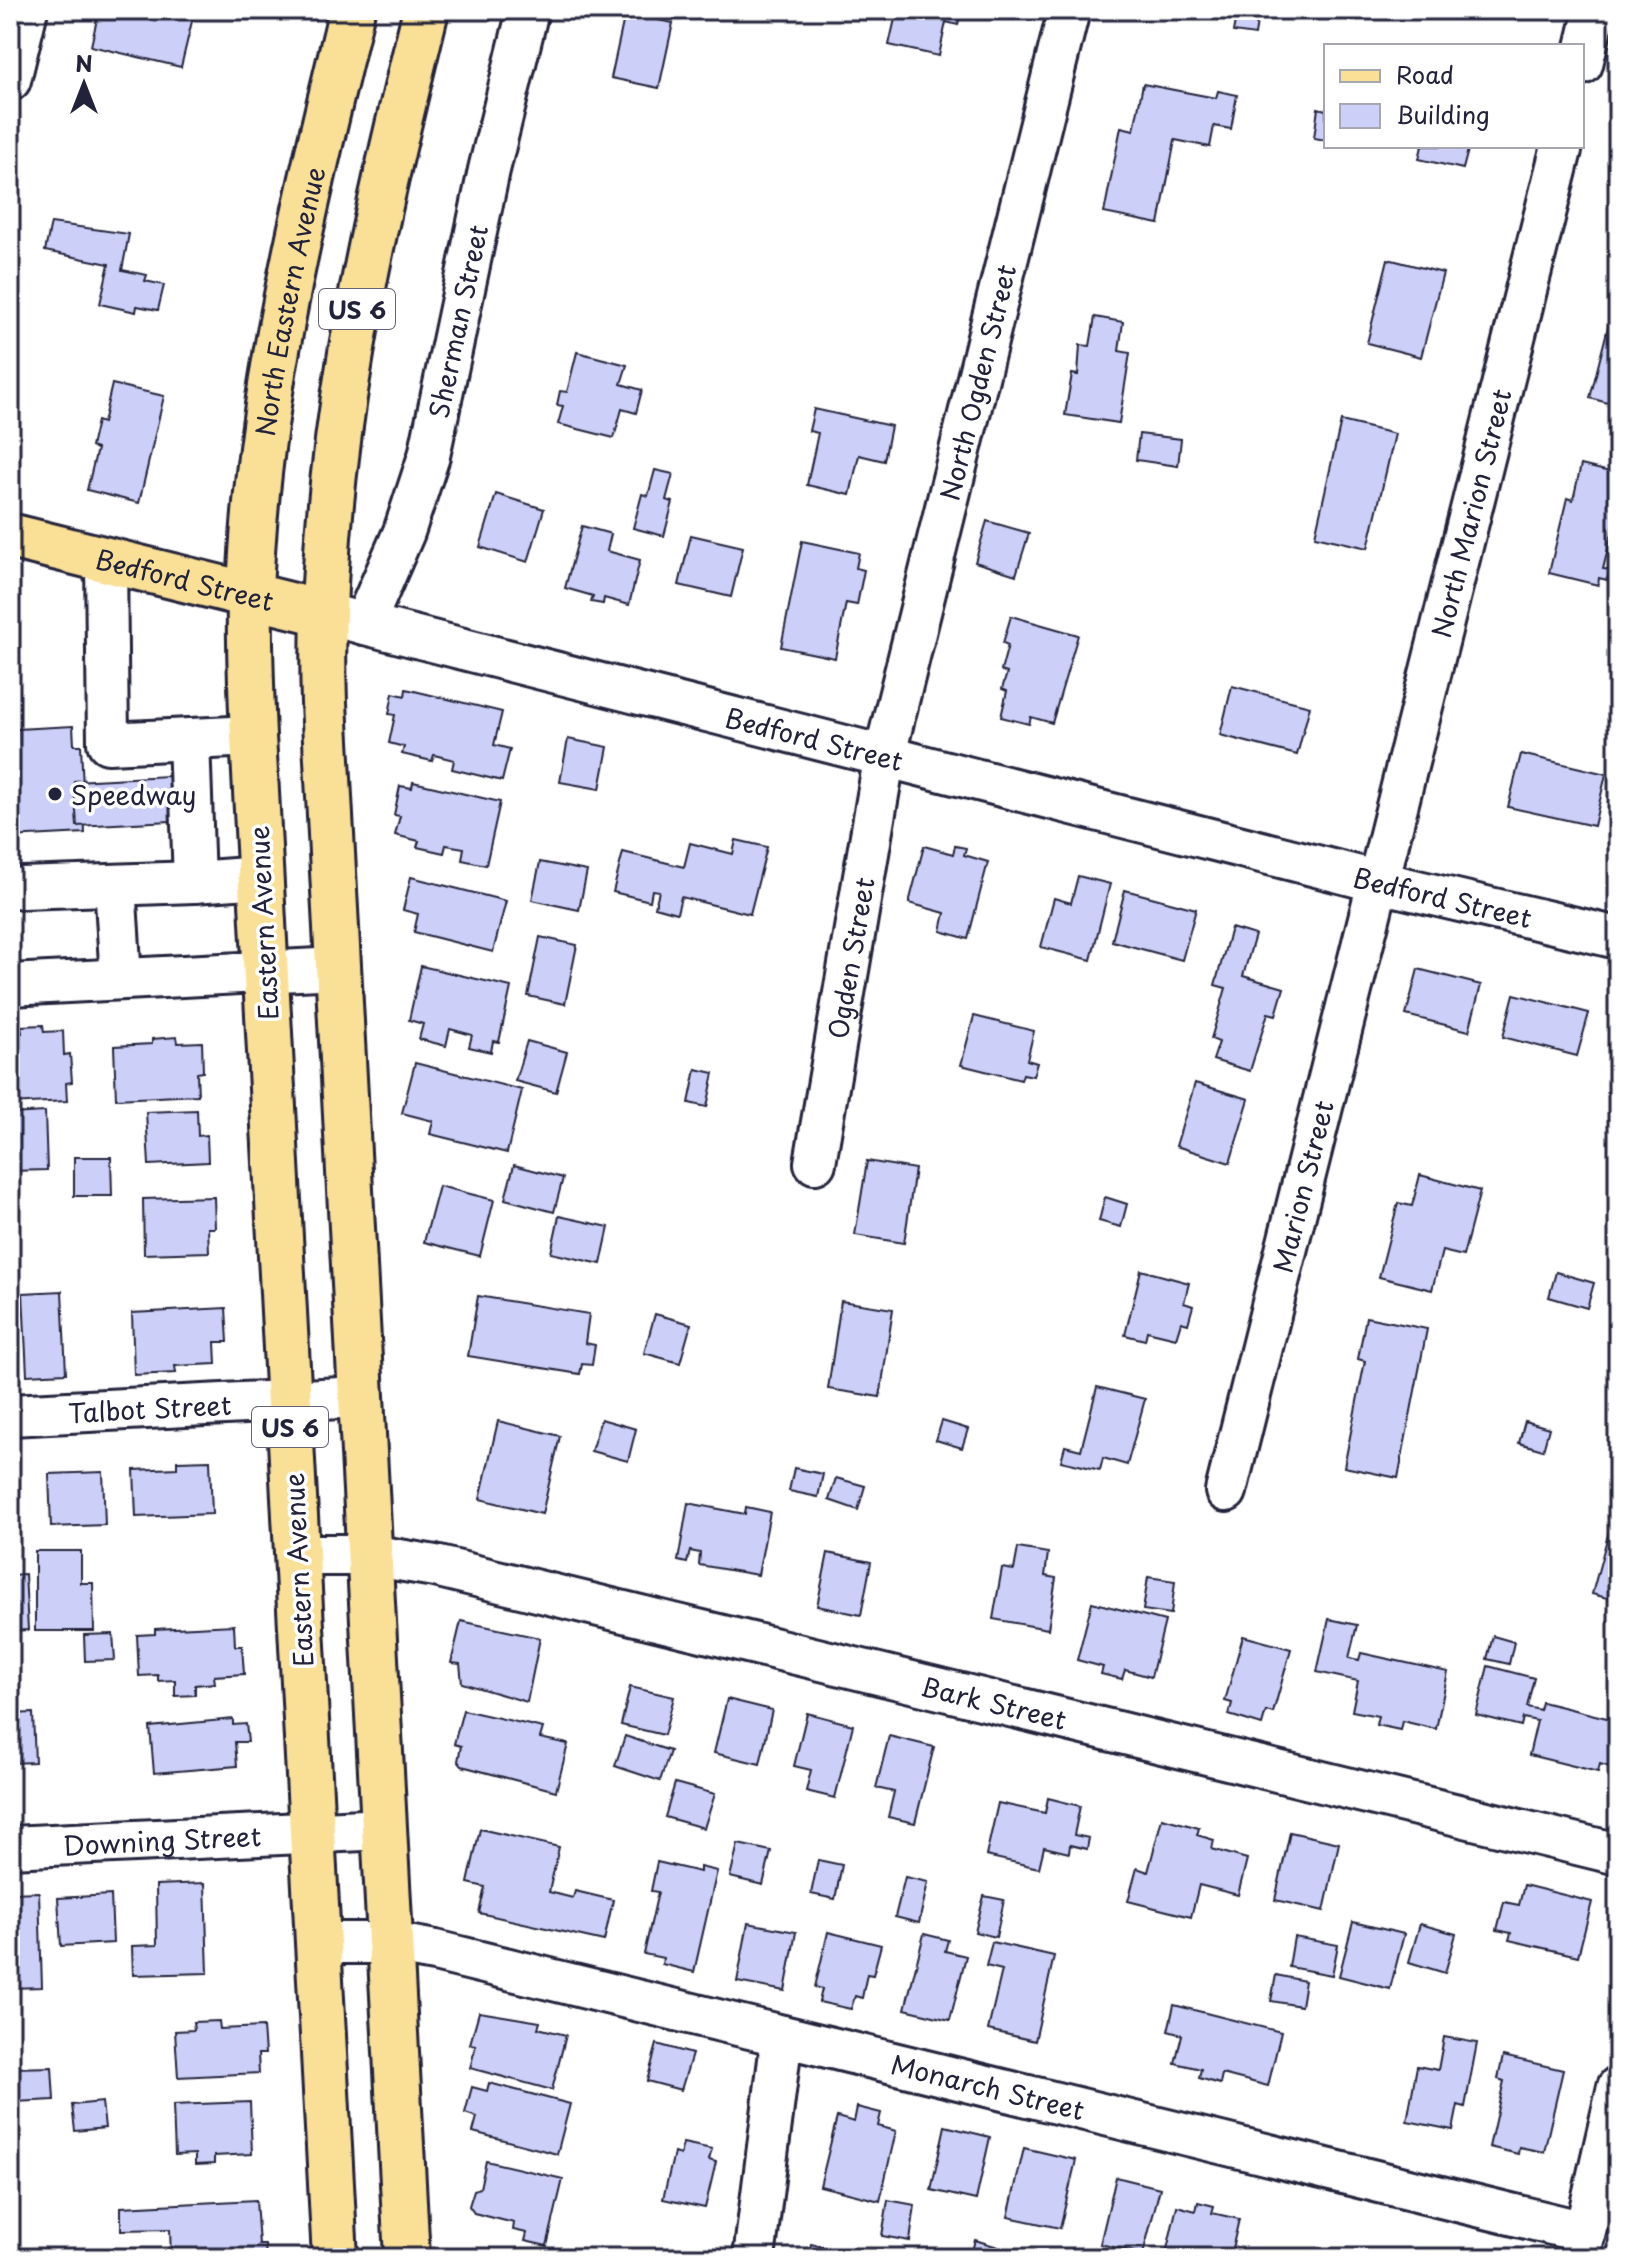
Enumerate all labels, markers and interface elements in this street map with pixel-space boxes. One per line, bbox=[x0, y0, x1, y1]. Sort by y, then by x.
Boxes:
north arrow bbox=[44, 44, 124, 124]
legend bbox=[1324, 44, 1584, 148]
text: N bbox=[75, 46, 93, 79]
text: Road bbox=[1396, 56, 1454, 92]
text: Building bbox=[1396, 96, 1490, 132]
street label: North Eastern Avenue bbox=[244, 163, 334, 439]
street label: Sherman Street bbox=[418, 221, 497, 421]
street label: North Ogden Street bbox=[929, 260, 1025, 504]
road number: US 6 bbox=[319, 289, 395, 329]
street label: North Marion Street bbox=[1420, 385, 1520, 642]
street label: Bedford Street bbox=[92, 538, 278, 620]
street label: Bedford Street bbox=[721, 697, 907, 780]
place label: Speedway bbox=[71, 775, 196, 814]
marker: Speedway bbox=[46, 785, 64, 803]
street label: Eastern Avenue bbox=[238, 825, 288, 1021]
street label: Bedford Street bbox=[1349, 857, 1536, 937]
street label: Ogden Street bbox=[817, 874, 883, 1042]
street label: Marion Street bbox=[1262, 1096, 1342, 1277]
street label: Talbot Street bbox=[67, 1384, 232, 1431]
road number: US 6 bbox=[252, 1407, 328, 1447]
street label: Eastern Avenue bbox=[273, 1472, 323, 1668]
street label: Bark Street bbox=[917, 1666, 1070, 1739]
street label: Downing Street bbox=[62, 1815, 262, 1864]
street label: Monarch Street bbox=[887, 2044, 1089, 2129]

